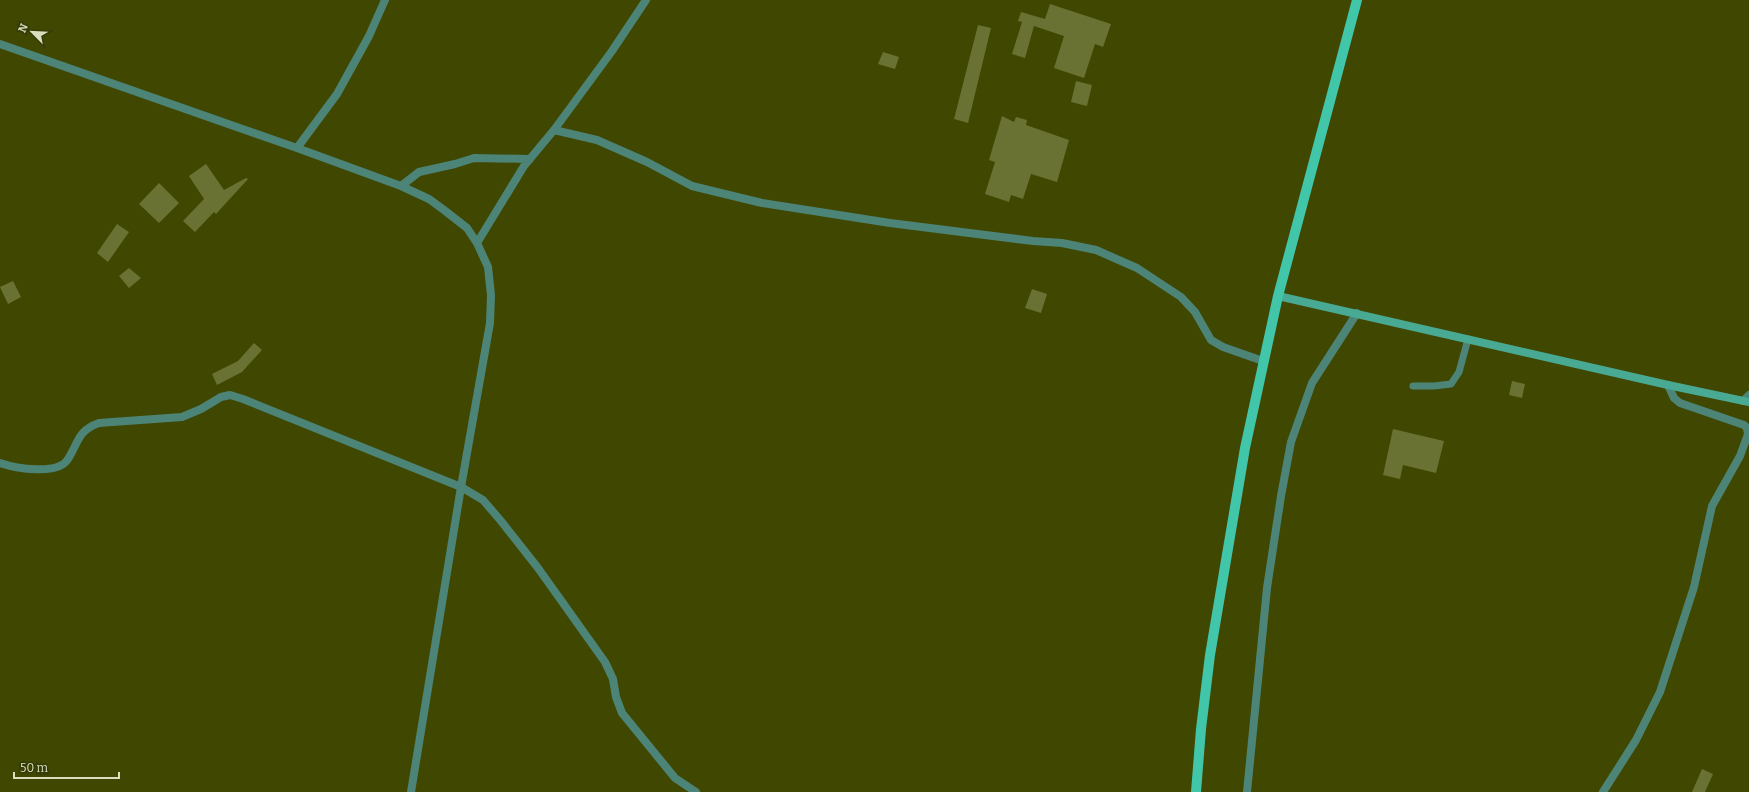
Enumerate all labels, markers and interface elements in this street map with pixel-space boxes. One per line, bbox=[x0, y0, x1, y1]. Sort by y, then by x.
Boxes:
north arrow bbox=[12, 12, 52, 52]
text: N bbox=[16, 21, 31, 35]
scale bar bbox=[14, 754, 119, 780]
text: 50 m bbox=[20, 761, 49, 775]

